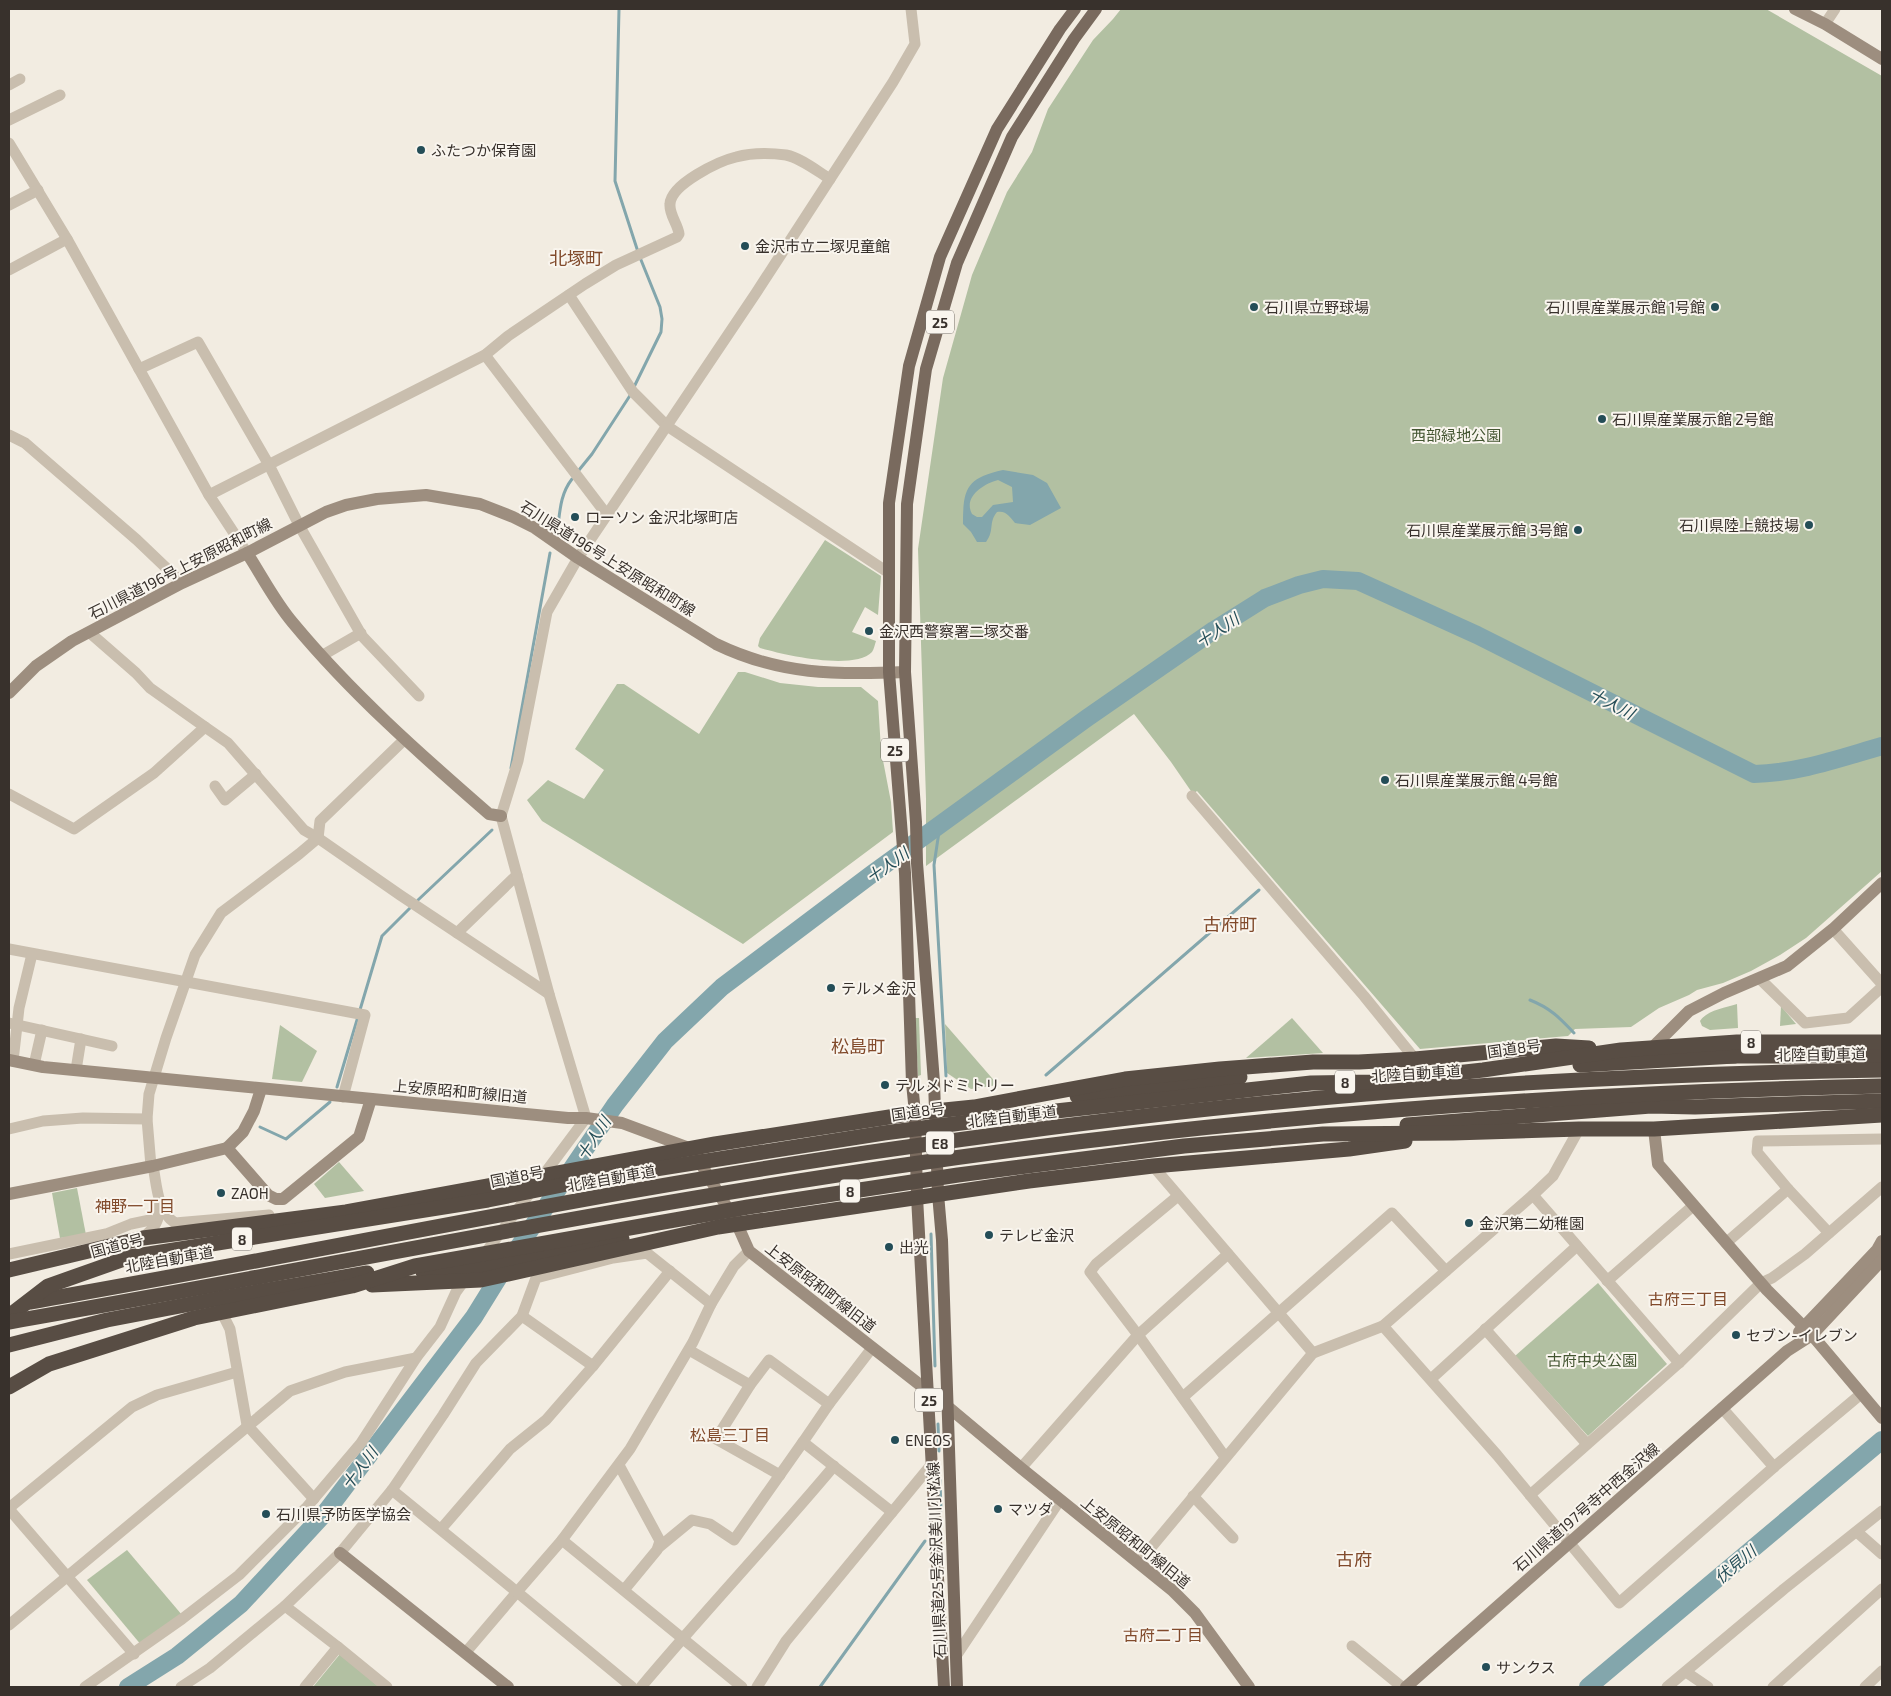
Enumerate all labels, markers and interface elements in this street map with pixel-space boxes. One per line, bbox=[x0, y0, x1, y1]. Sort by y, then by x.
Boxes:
place label: ふたつか保育園 bbox=[431, 141, 536, 159]
marker: ふたつか保育園 bbox=[415, 144, 427, 156]
place label: 金沢市立二塚児童館 bbox=[755, 237, 890, 255]
marker: 金沢市立二塚児童館 bbox=[739, 240, 751, 252]
district label: 北塚町 bbox=[549, 247, 603, 269]
place label: 石川県立野球場 bbox=[1264, 298, 1369, 316]
place label: 石川県産業展示館 1号館 bbox=[1546, 298, 1705, 316]
marker: 石川県立野球場 bbox=[1248, 301, 1260, 313]
marker: 石川県産業展示館 1号館 bbox=[1709, 301, 1721, 313]
road number: 25 bbox=[926, 311, 954, 334]
place label: 石川県産業展示館 2号館 bbox=[1612, 410, 1774, 428]
marker: 石川県産業展示館 2号館 bbox=[1596, 413, 1608, 425]
park label: 西部緑地公園 bbox=[1411, 426, 1501, 444]
street label: 石川県道196号上安原昭和町線 bbox=[517, 497, 699, 619]
place label: ローソン 金沢北塚町店 bbox=[585, 508, 738, 526]
marker: ローソン 金沢北塚町店 bbox=[569, 511, 581, 523]
street label: 石川県道196号上安原昭和町線 bbox=[85, 514, 275, 622]
place label: 石川県陸上競技場 bbox=[1679, 516, 1799, 534]
marker: 石川県陸上競技場 bbox=[1803, 519, 1815, 531]
place label: 石川県産業展示館 3号館 bbox=[1406, 521, 1568, 539]
marker: 石川県産業展示館 3号館 bbox=[1572, 524, 1584, 536]
water label: 十人川 bbox=[1192, 608, 1244, 651]
place label: 金沢西警察署二塚交番 bbox=[879, 622, 1029, 640]
marker: 金沢西警察署二塚交番 bbox=[863, 625, 875, 637]
water label: 十人川 bbox=[1586, 684, 1639, 723]
road number: 25 bbox=[881, 738, 909, 762]
place label: 石川県産業展示館 4号館 bbox=[1395, 771, 1558, 789]
marker: 石川県産業展示館 4号館 bbox=[1379, 774, 1391, 786]
water label: 十人川 bbox=[862, 842, 914, 887]
district label: 古府町 bbox=[1203, 913, 1257, 935]
place label: テルメ金沢 bbox=[841, 979, 916, 997]
marker: テルメ金沢 bbox=[825, 982, 837, 994]
road number: 8 bbox=[1741, 1030, 1761, 1054]
district label: 松島町 bbox=[831, 1035, 885, 1057]
street label: 国道8号 bbox=[1486, 1035, 1542, 1061]
street label: 北陸自動車道 bbox=[1776, 1044, 1866, 1064]
street label: 北陸自動車道 bbox=[1370, 1061, 1462, 1085]
road number: 8 bbox=[1335, 1070, 1355, 1094]
street label: 上安原昭和町線旧道 bbox=[392, 1076, 528, 1106]
place label: テルメドミトリー bbox=[895, 1076, 1015, 1094]
marker: テルメドミトリー bbox=[879, 1079, 891, 1091]
street label: 国道8号 bbox=[890, 1098, 946, 1124]
street label: 北陸自動車道 bbox=[966, 1102, 1058, 1130]
water label: 十人川 bbox=[572, 1111, 615, 1163]
road number: E8 bbox=[926, 1132, 954, 1154]
street label: 北陸自動車道 bbox=[565, 1161, 657, 1195]
street label: 国道8号 bbox=[489, 1162, 545, 1190]
road number: 8 bbox=[840, 1180, 860, 1202]
place label: ZAOH bbox=[231, 1184, 269, 1202]
marker: ZAOH bbox=[215, 1187, 227, 1199]
district label: 神野一丁目 bbox=[95, 1196, 175, 1215]
place label: 金沢第二幼稚園 bbox=[1479, 1214, 1584, 1232]
marker: 金沢第二幼稚園 bbox=[1463, 1217, 1475, 1229]
place label: テレビ金沢 bbox=[999, 1226, 1074, 1244]
road number: 8 bbox=[232, 1228, 252, 1250]
street label: 国道8号 bbox=[89, 1229, 145, 1261]
marker: テレビ金沢 bbox=[983, 1229, 995, 1241]
street label: 上安原昭和町線旧道 bbox=[762, 1238, 880, 1336]
place label: 出光 bbox=[899, 1238, 929, 1256]
marker: 出光 bbox=[883, 1241, 895, 1253]
street label: 北陸自動車道 bbox=[123, 1242, 215, 1276]
district label: 古府三丁目 bbox=[1648, 1289, 1728, 1308]
place label: セブン-イレブン bbox=[1746, 1326, 1858, 1344]
marker: セブン-イレブン bbox=[1730, 1329, 1742, 1341]
park label: 古府中央公園 bbox=[1547, 1351, 1637, 1369]
road number: 25 bbox=[915, 1388, 943, 1412]
district label: 松島三丁目 bbox=[690, 1425, 770, 1444]
place label: ENEOS bbox=[905, 1431, 951, 1449]
marker: ENEOS bbox=[889, 1434, 901, 1446]
street label: 石川県道197号寺中西金沢線 bbox=[1509, 1439, 1663, 1575]
water label: 十人川 bbox=[337, 1442, 382, 1493]
street label: 石川県道25号金沢美川小松線 bbox=[924, 1462, 948, 1658]
street label: 上安原昭和町線旧道 bbox=[1078, 1493, 1194, 1591]
place label: マツダ bbox=[1008, 1500, 1053, 1518]
marker: マツダ bbox=[992, 1503, 1004, 1515]
place label: 石川県予防医学協会 bbox=[276, 1505, 411, 1523]
marker: 石川県予防医学協会 bbox=[260, 1508, 272, 1520]
water label: 伏見川 bbox=[1711, 1540, 1761, 1587]
district label: 古府 bbox=[1336, 1548, 1372, 1570]
district label: 古府二丁目 bbox=[1123, 1625, 1203, 1644]
place label: サンクス bbox=[1496, 1658, 1556, 1676]
marker: サンクス bbox=[1480, 1661, 1492, 1673]

